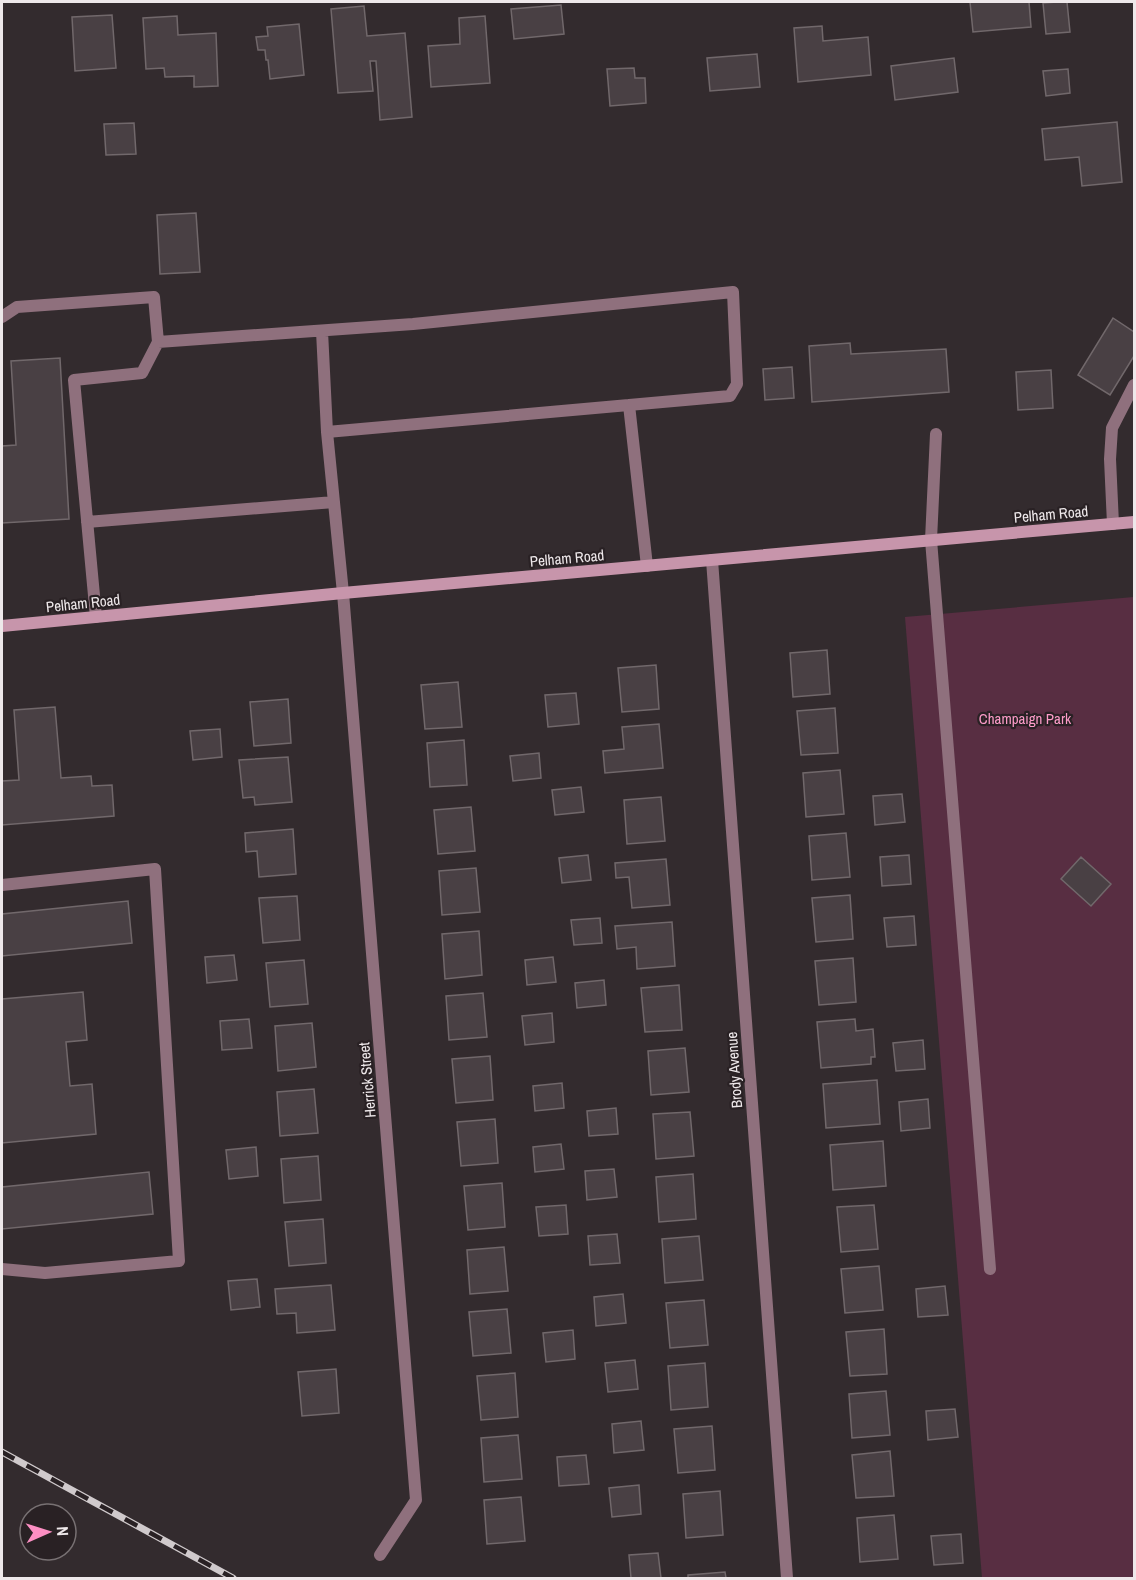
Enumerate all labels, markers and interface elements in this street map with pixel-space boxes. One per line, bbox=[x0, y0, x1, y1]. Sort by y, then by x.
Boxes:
street label: Pelham Road bbox=[1013, 500, 1089, 528]
street label: Pelham Road bbox=[529, 544, 605, 572]
street label: Pelham Road bbox=[45, 589, 121, 617]
park label: Champaign Park bbox=[979, 708, 1072, 729]
street label: Brody Avenue bbox=[721, 1031, 747, 1109]
street label: Herrick Street bbox=[353, 1041, 381, 1119]
north arrow bbox=[18, 1502, 78, 1562]
text: N bbox=[52, 1526, 74, 1537]

